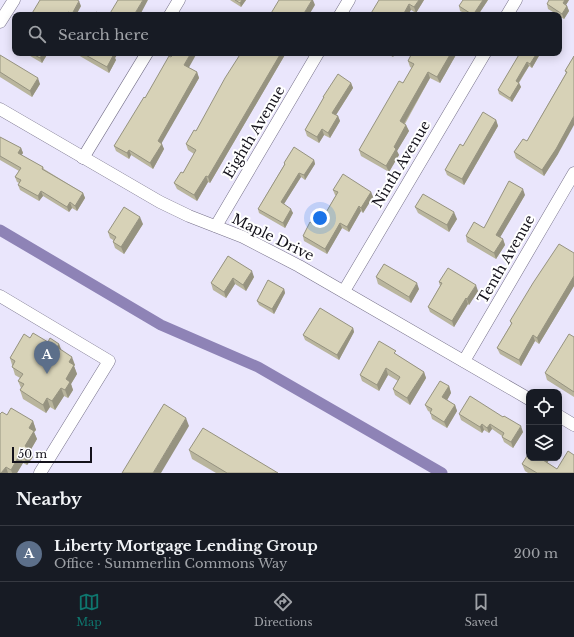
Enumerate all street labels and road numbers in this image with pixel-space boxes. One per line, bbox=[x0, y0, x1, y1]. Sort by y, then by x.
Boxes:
street label: Eighth Avenue bbox=[219, 83, 289, 181]
street label: Ninth Avenue bbox=[368, 117, 434, 211]
street label: Maple Drive bbox=[229, 209, 317, 265]
street label: Tenth Avenue bbox=[473, 212, 539, 306]

